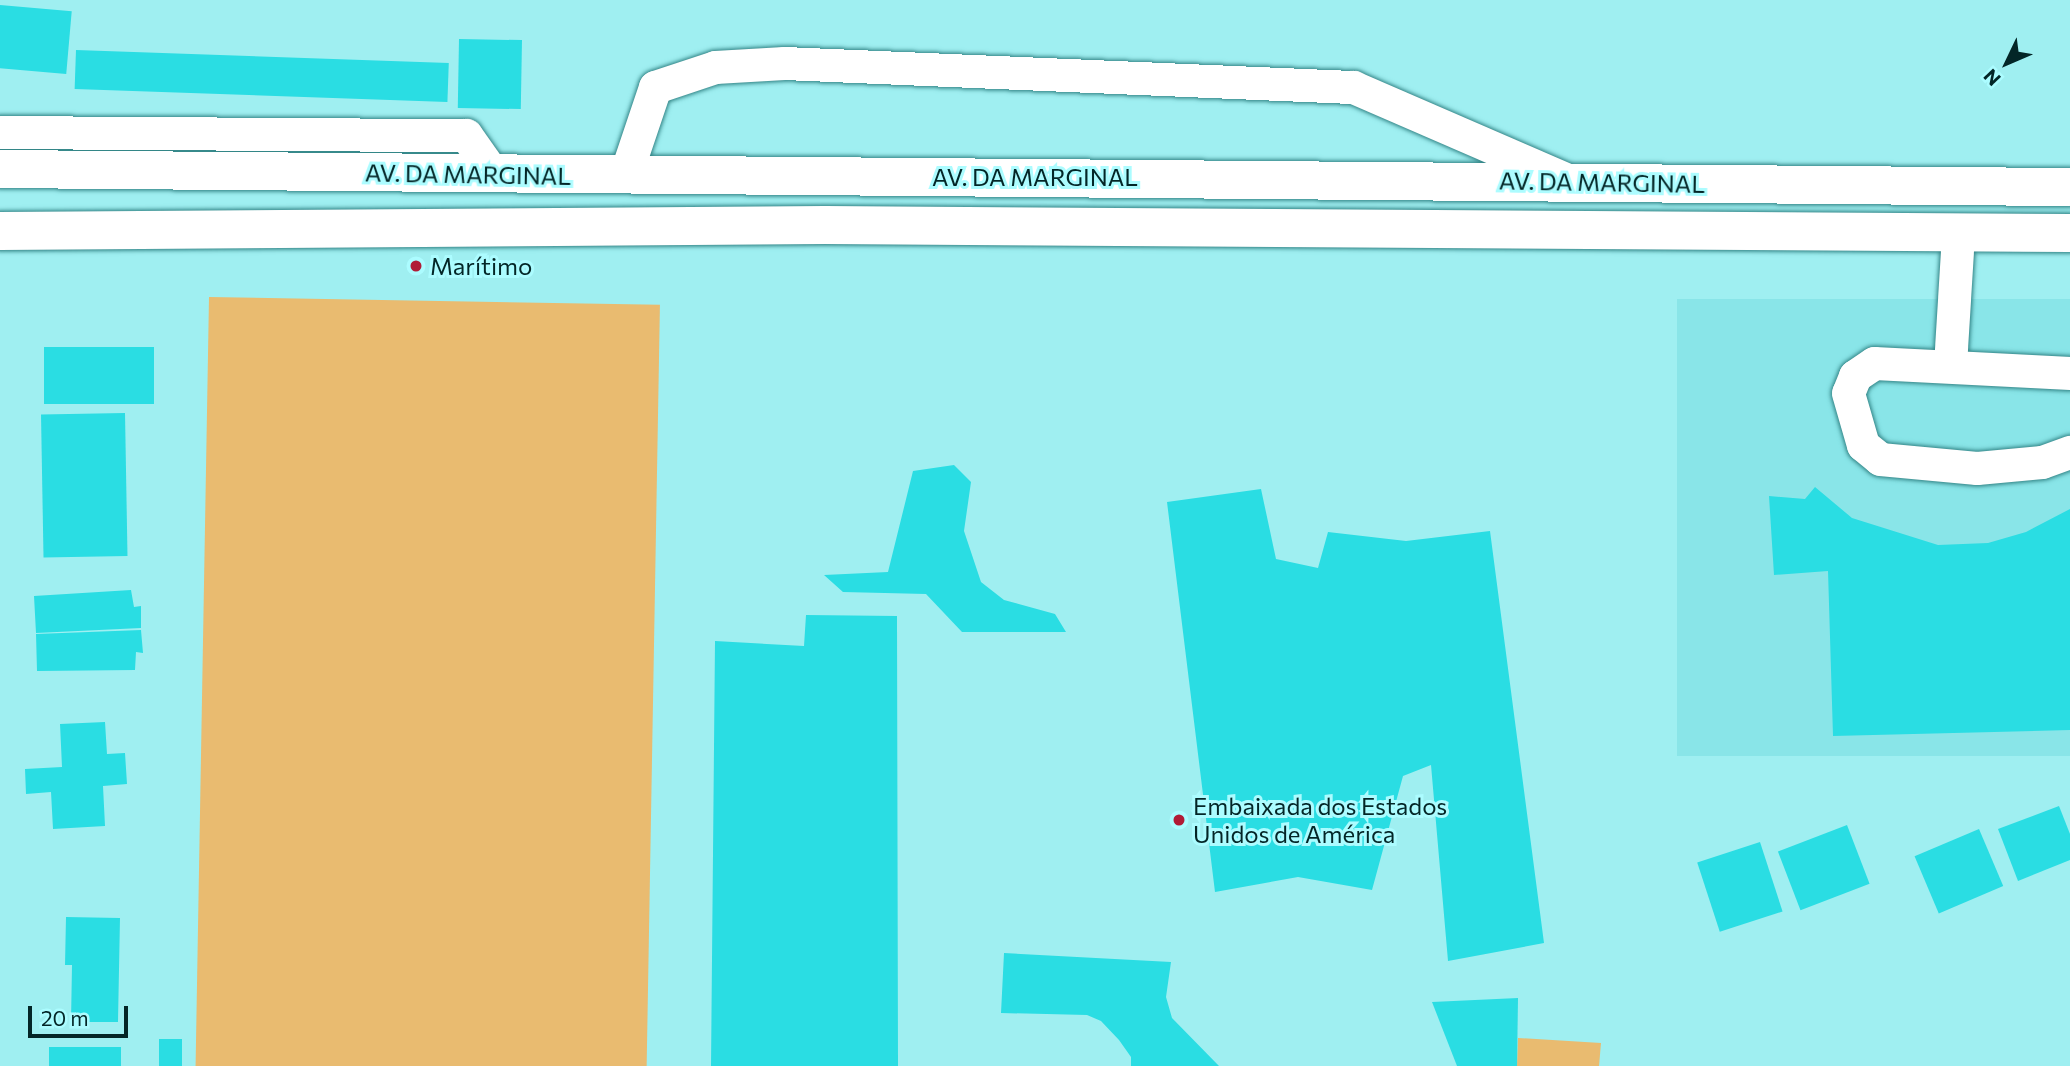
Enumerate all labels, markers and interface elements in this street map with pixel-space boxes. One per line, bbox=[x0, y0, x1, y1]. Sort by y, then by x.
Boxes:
north arrow bbox=[1972, 28, 2042, 98]
text: N bbox=[1978, 65, 2005, 91]
street label: AV. DA MARGINAL bbox=[365, 158, 571, 190]
street label: AV. DA MARGINAL bbox=[932, 163, 1138, 191]
street label: AV. DA MARGINAL bbox=[1499, 166, 1705, 198]
place label: Marítimo bbox=[430, 252, 532, 280]
marker: Marítimo bbox=[408, 258, 424, 274]
place label: Embaixada dos Estados Unidos de América bbox=[1193, 792, 1447, 848]
marker: Embaixada dos Estados Unidos de América bbox=[1171, 812, 1187, 828]
scale bar bbox=[32, 992, 131, 1036]
text: 20 m bbox=[41, 1005, 89, 1030]

